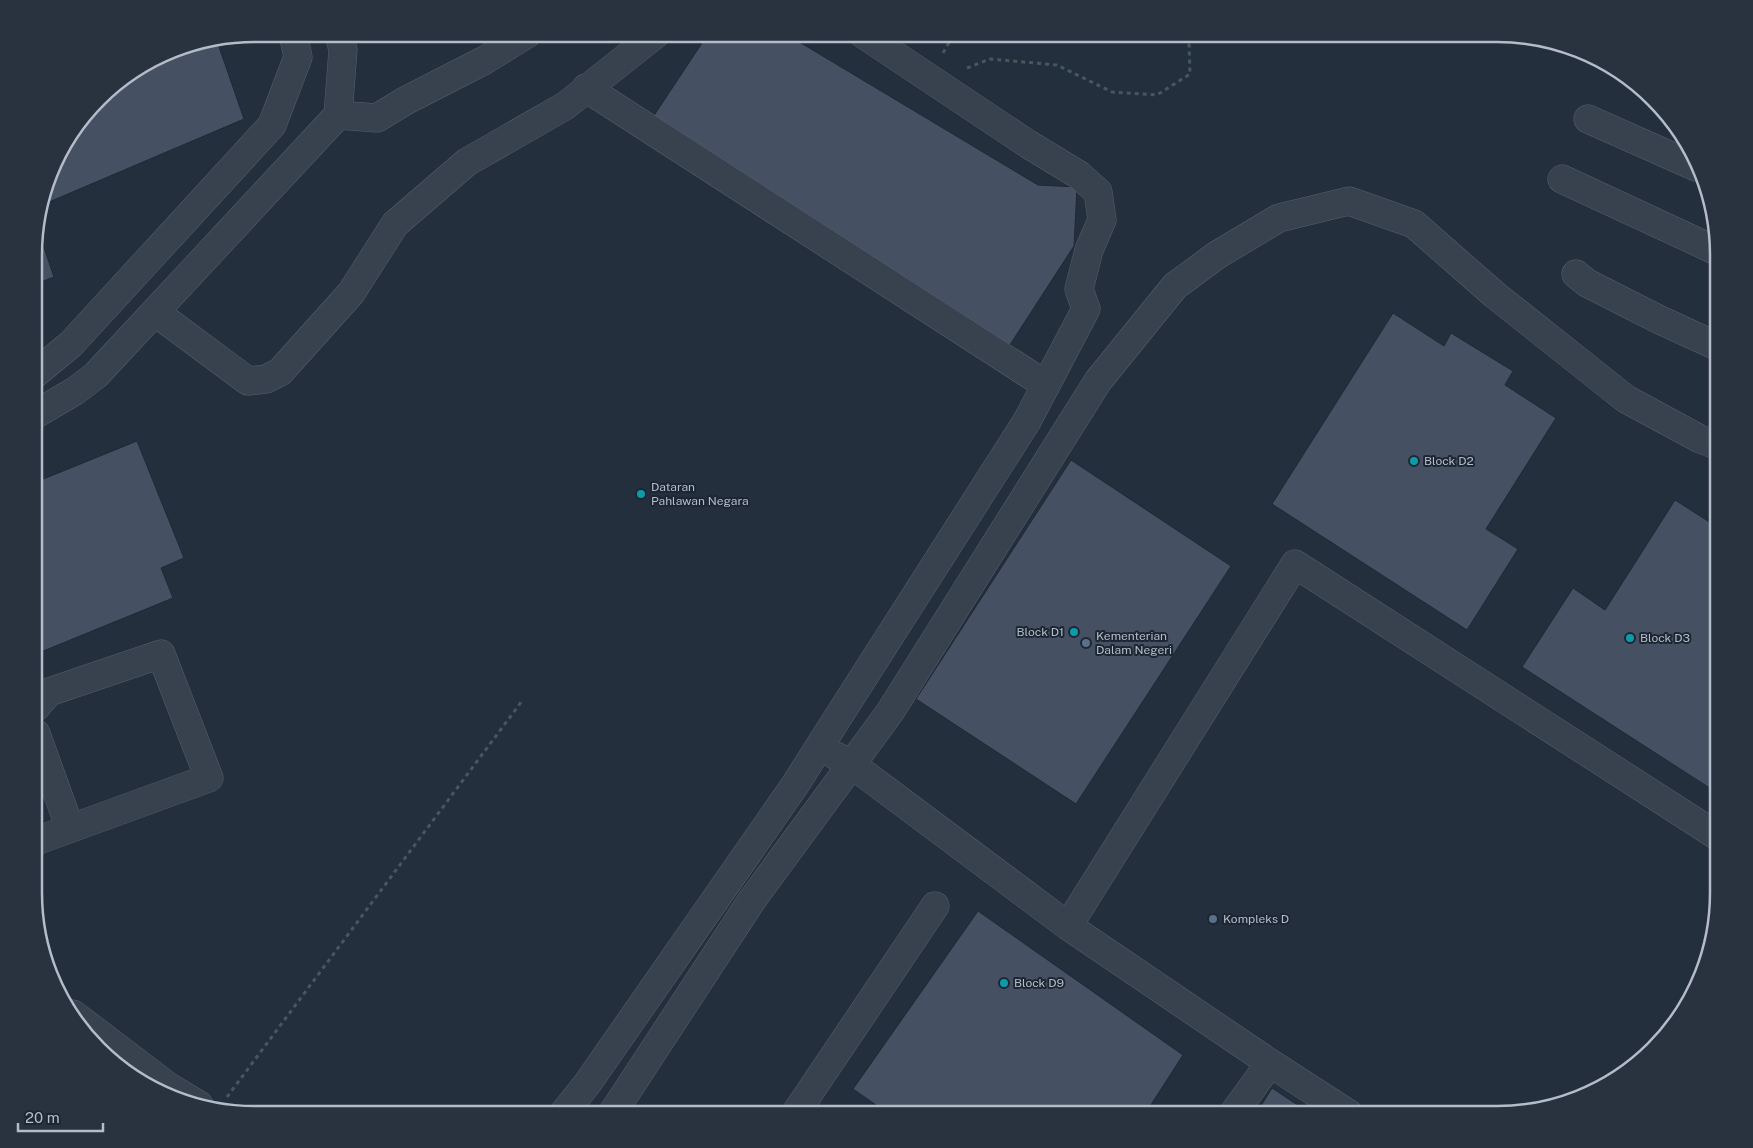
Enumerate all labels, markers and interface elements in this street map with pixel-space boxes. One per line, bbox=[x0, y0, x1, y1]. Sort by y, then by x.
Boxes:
place label: Block D2 bbox=[1424, 454, 1474, 468]
marker: Block D2 bbox=[1408, 455, 1420, 467]
place label: Dataran Pahlawan Negara bbox=[651, 480, 749, 508]
marker: Dataran Pahlawan Negara bbox=[635, 488, 647, 500]
place label: Block D1 bbox=[1017, 625, 1064, 639]
marker: Block D1 bbox=[1068, 626, 1080, 638]
place label: Kementerian Dalam Negeri bbox=[1096, 629, 1172, 657]
place label: Block D3 bbox=[1640, 631, 1690, 645]
marker: Block D3 bbox=[1624, 632, 1636, 644]
marker: Kementerian Dalam Negeri bbox=[1080, 637, 1092, 649]
place label: Kompleks D bbox=[1223, 912, 1289, 926]
marker: Kompleks D bbox=[1207, 913, 1219, 925]
place label: Block D9 bbox=[1014, 976, 1064, 990]
marker: Block D9 bbox=[998, 977, 1010, 989]
scale bar bbox=[18, 1100, 102, 1132]
text: 20 m bbox=[25, 1109, 60, 1126]

